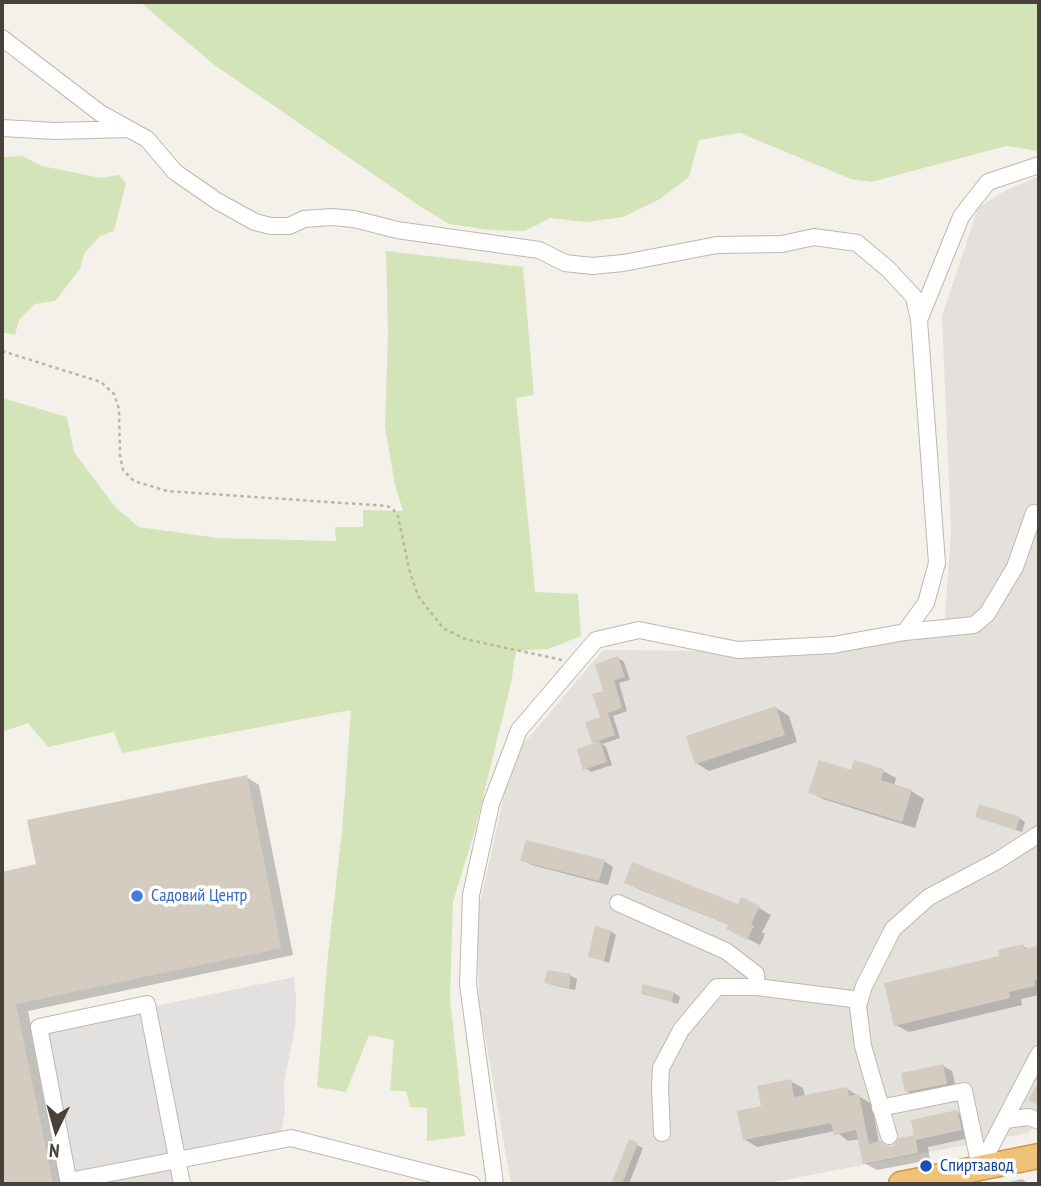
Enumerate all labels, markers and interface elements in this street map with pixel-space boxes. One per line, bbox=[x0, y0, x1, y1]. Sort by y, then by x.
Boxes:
place label: Садовий Центр bbox=[151, 885, 247, 907]
marker: Садовий Центр bbox=[129, 888, 145, 904]
north arrow bbox=[21, 1095, 91, 1165]
text: N bbox=[48, 1139, 60, 1163]
place label: Спиртзавод bbox=[940, 1155, 1014, 1177]
marker: Спиртзавод bbox=[918, 1158, 934, 1174]

